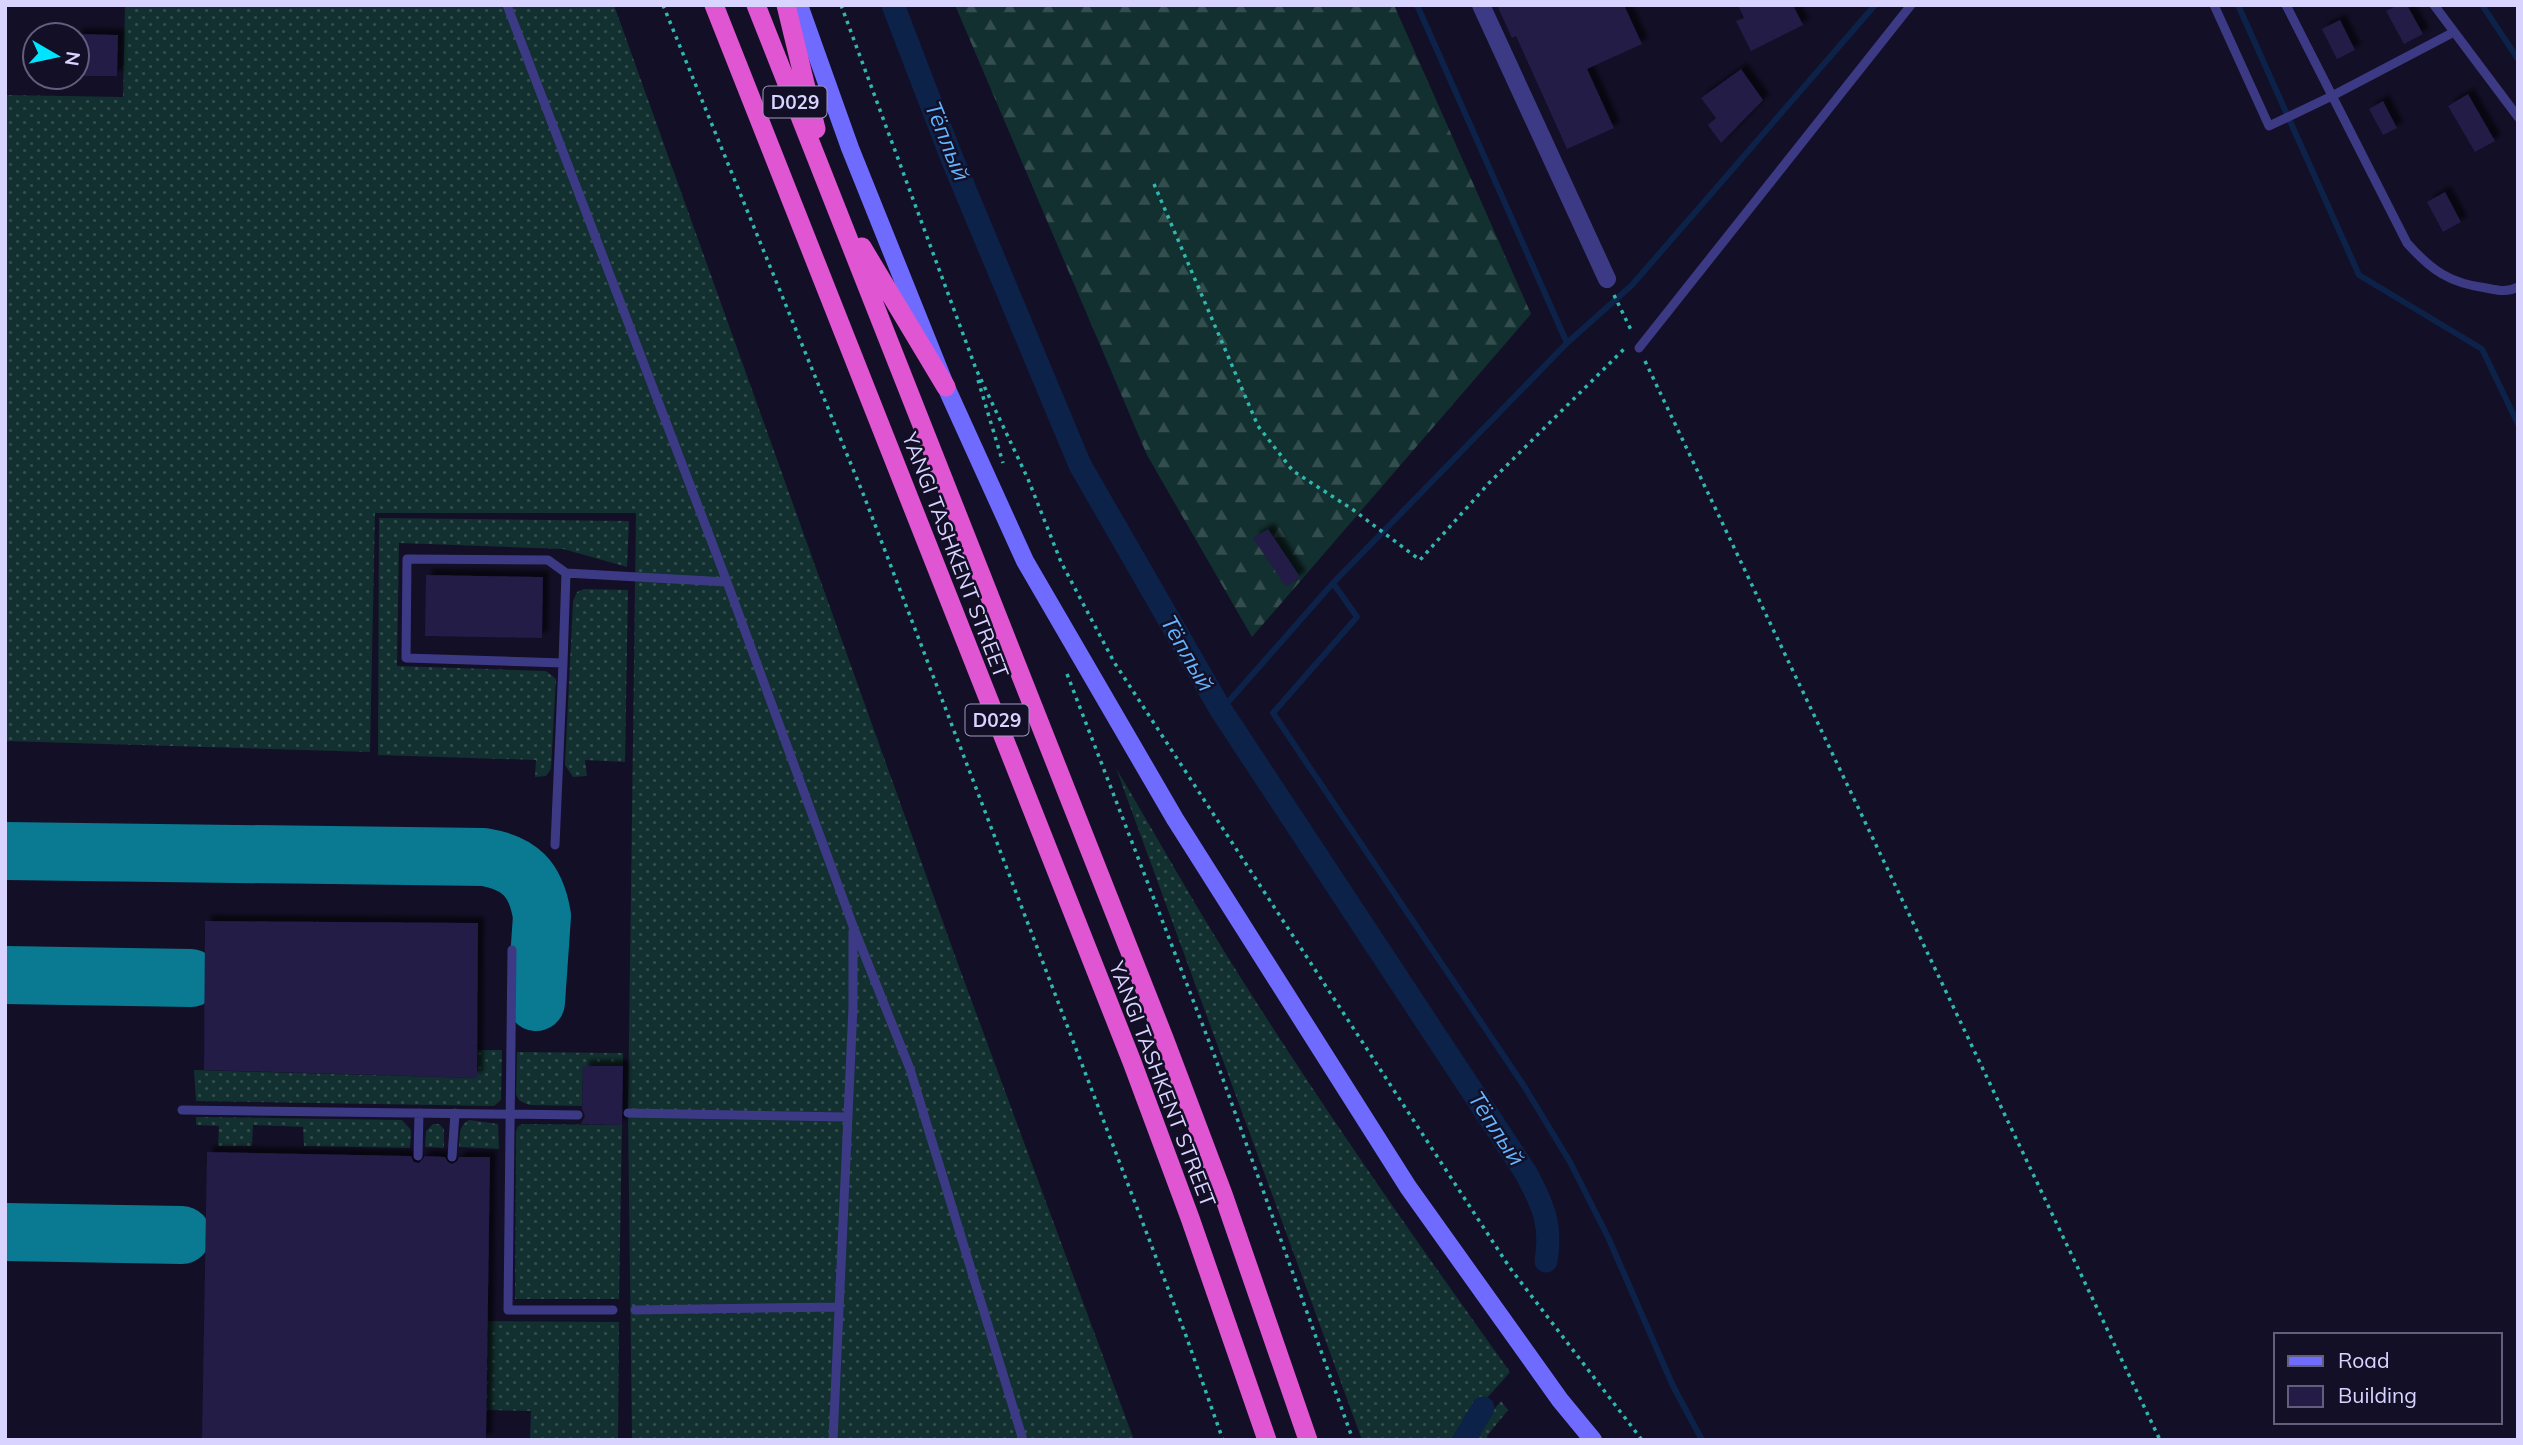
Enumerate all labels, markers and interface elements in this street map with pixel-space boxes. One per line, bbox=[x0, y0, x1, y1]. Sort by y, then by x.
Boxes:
north arrow bbox=[21, 21, 91, 91]
text: N bbox=[60, 50, 86, 68]
road number: D029 bbox=[764, 86, 826, 118]
water label: Тёплый bbox=[919, 97, 977, 185]
street label: YANGI TASHKENT STREET bbox=[897, 428, 1015, 682]
water label: Тёплый bbox=[1155, 610, 1221, 696]
road number: D029 bbox=[965, 705, 1028, 736]
street label: YANGI TASHKENT STREET bbox=[1104, 957, 1222, 1211]
water label: Тёплый bbox=[1462, 1085, 1532, 1171]
legend bbox=[2274, 1333, 2502, 1424]
text: Road bbox=[2338, 1347, 2389, 1373]
text: Building bbox=[2338, 1382, 2417, 1408]

